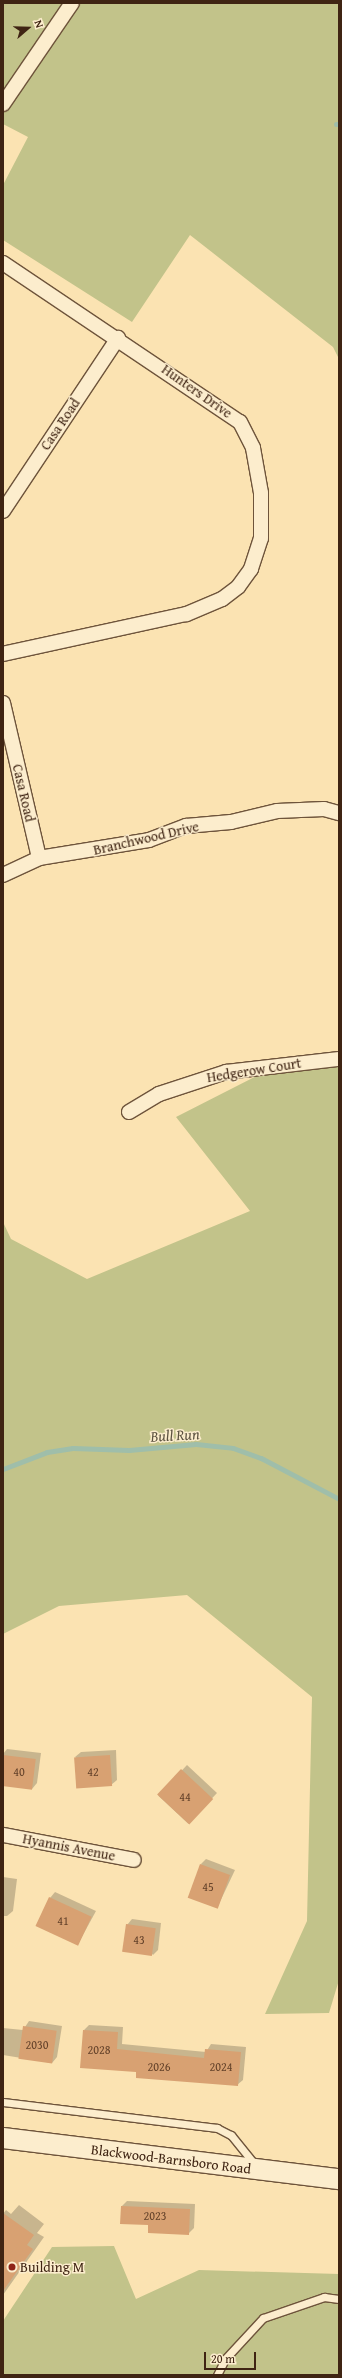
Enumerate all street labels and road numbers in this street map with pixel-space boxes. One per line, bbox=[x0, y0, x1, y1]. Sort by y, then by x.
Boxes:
street label: Hunters Drive bbox=[159, 361, 235, 421]
street label: Casa Road bbox=[37, 395, 83, 453]
street label: Casa Road bbox=[9, 762, 39, 824]
street label: Branchwood Drive bbox=[92, 818, 200, 858]
street label: Hedgerow Court bbox=[206, 1054, 302, 1086]
street label: Hyannis Avenue bbox=[21, 1830, 117, 1864]
street label: Blackwood-Barnsboro Road bbox=[90, 2141, 252, 2177]

